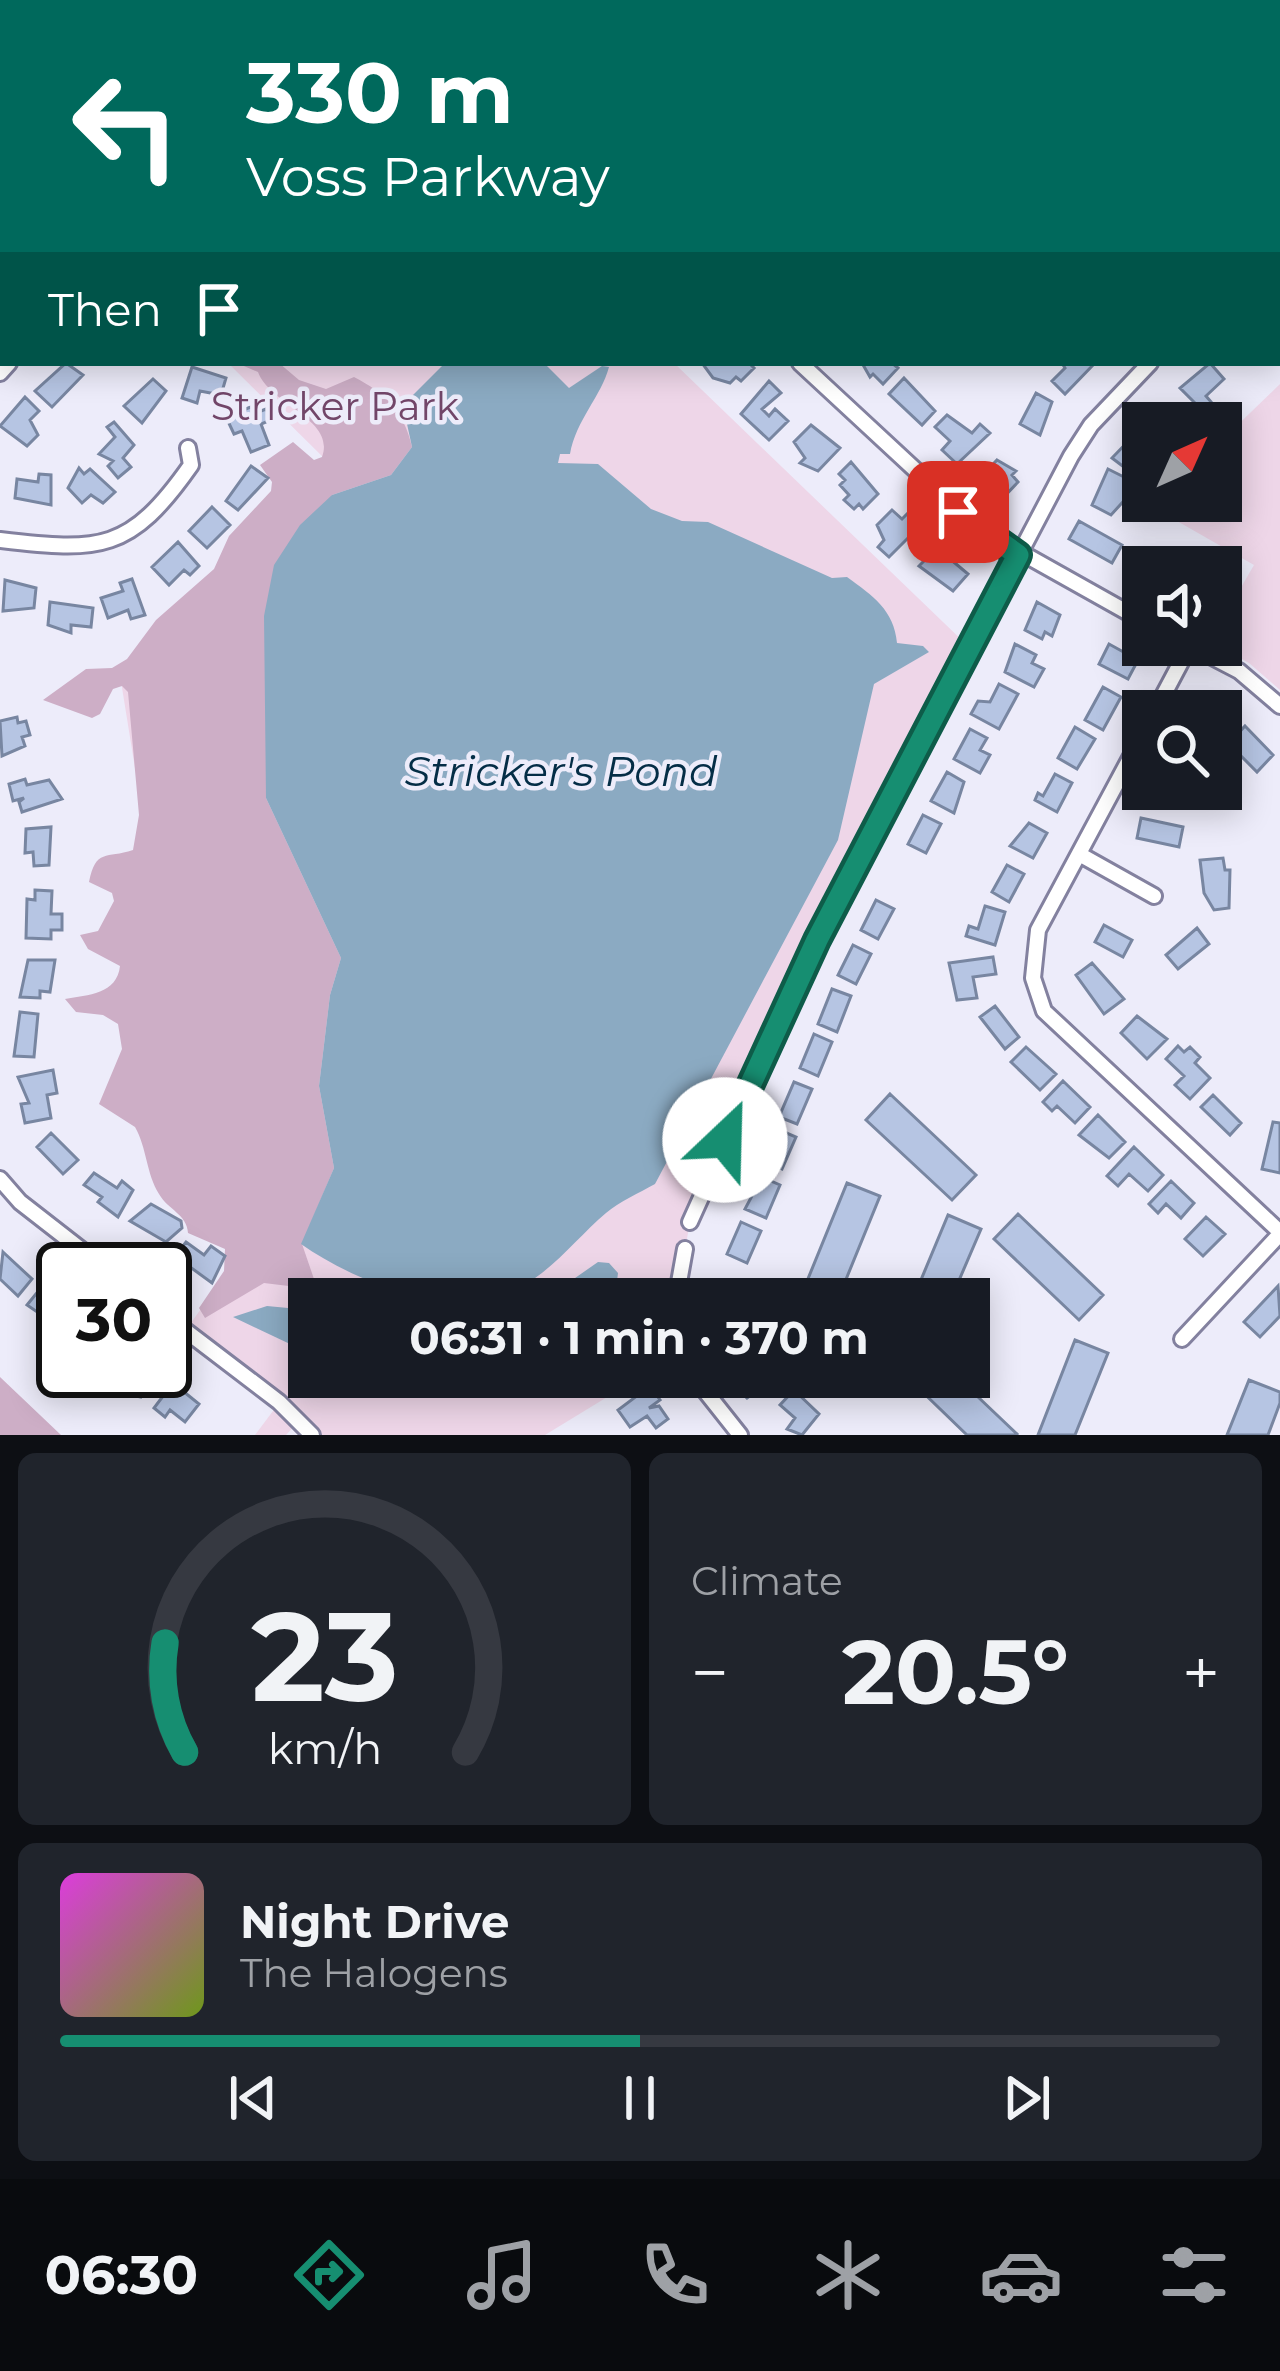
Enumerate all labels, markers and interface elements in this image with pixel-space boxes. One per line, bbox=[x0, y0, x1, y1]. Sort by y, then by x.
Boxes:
text: 330 m bbox=[246, 42, 514, 144]
icon: left bbox=[48, 48, 204, 204]
text: Voss Parkway bbox=[246, 144, 610, 210]
icon: arrive bbox=[186, 276, 252, 342]
text: Then bbox=[48, 282, 162, 337]
park label: Stricker Park bbox=[211, 382, 460, 430]
north arrow bbox=[1122, 402, 1242, 522]
map controls bbox=[1122, 402, 1242, 810]
pin bbox=[907, 461, 1009, 563]
icon: arrive bbox=[925, 479, 991, 545]
button: sound bbox=[1122, 546, 1242, 666]
button: search bbox=[1122, 690, 1242, 810]
water label: Stricker's Pond bbox=[404, 745, 718, 797]
position arrow bbox=[662, 1077, 788, 1203]
speed limit sign: 30 bbox=[36, 1242, 192, 1398]
text: 06:31 · 1 min · 370 m bbox=[409, 1310, 869, 1365]
text: Climate bbox=[691, 1557, 843, 1605]
text: 23 bbox=[251, 1580, 398, 1732]
text: 20.5° bbox=[842, 1617, 1069, 1727]
text: − bbox=[691, 1632, 729, 1713]
text: + bbox=[1182, 1632, 1220, 1713]
text: km/h bbox=[267, 1722, 382, 1775]
text: Night Drive bbox=[240, 1894, 509, 1949]
text: The Halogens bbox=[240, 1949, 508, 1997]
icon: previous bbox=[220, 2065, 286, 2131]
icon: pause bbox=[607, 2065, 673, 2131]
icon: next bbox=[994, 2065, 1060, 2131]
icon: directions bbox=[287, 2233, 371, 2317]
icon: music bbox=[460, 2233, 544, 2317]
icon: phone bbox=[633, 2233, 717, 2317]
icon: climate bbox=[806, 2233, 890, 2317]
icon: car bbox=[979, 2233, 1063, 2317]
icon: filters bbox=[1152, 2233, 1236, 2317]
text: 06:30 bbox=[44, 2242, 198, 2308]

